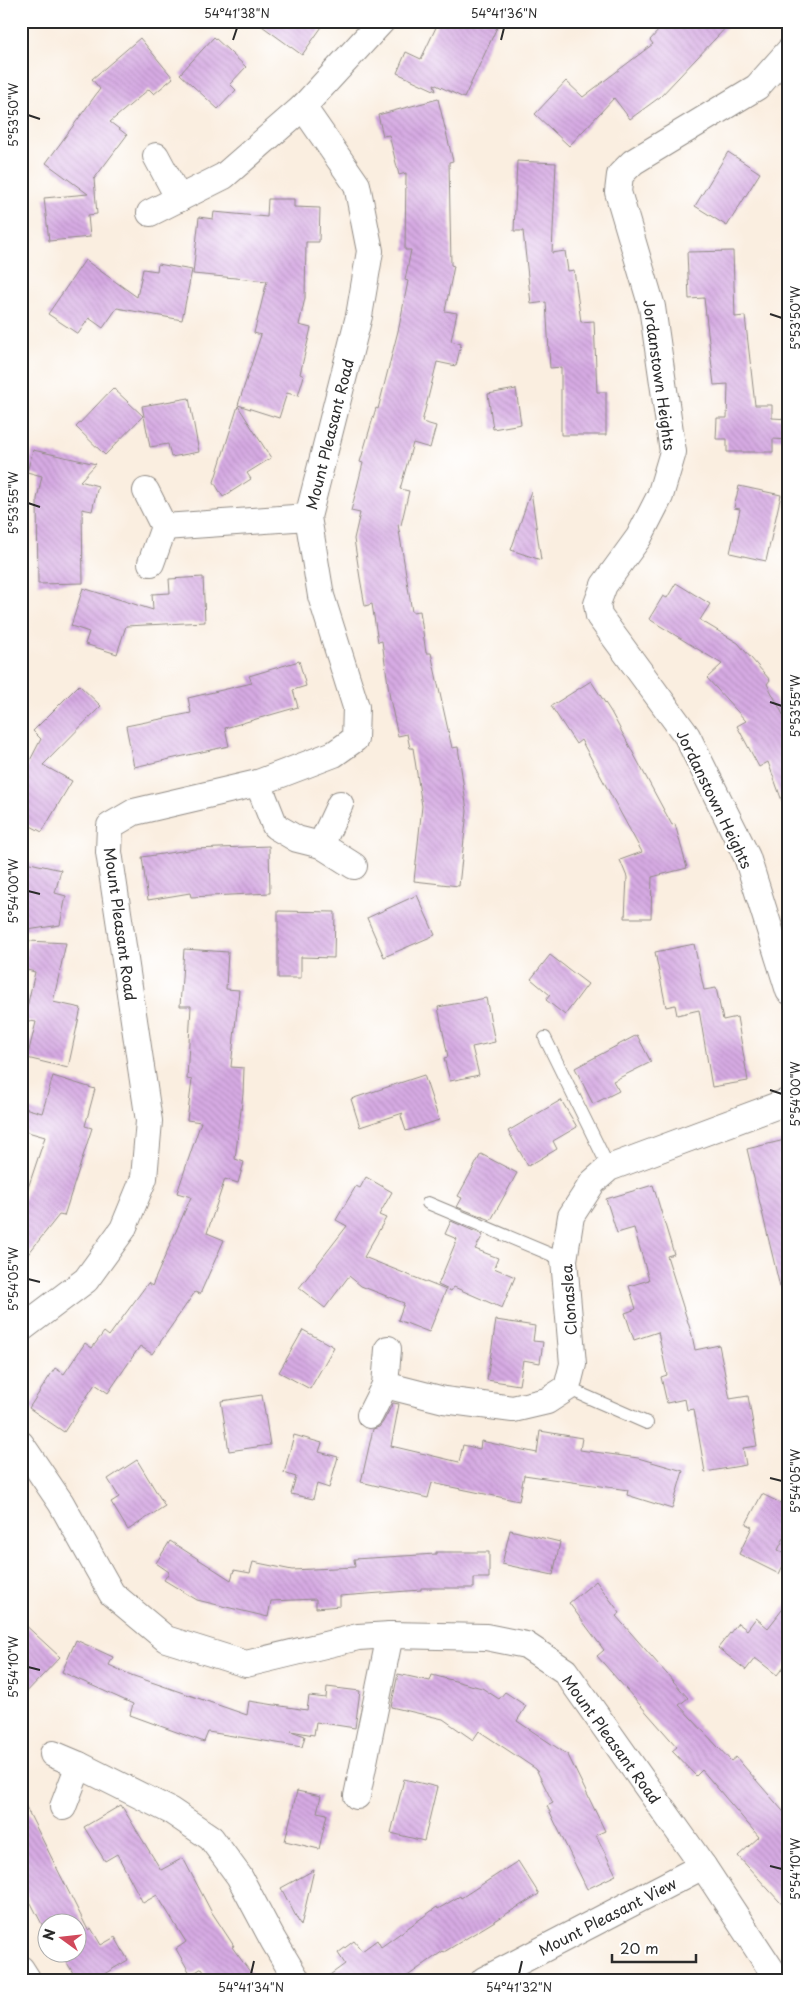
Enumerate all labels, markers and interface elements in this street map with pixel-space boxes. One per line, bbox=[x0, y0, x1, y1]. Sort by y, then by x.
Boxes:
text: 54°41'38"N bbox=[204, 4, 270, 22]
text: 54°41'36"N bbox=[471, 4, 537, 22]
text: 5°53'50"W bbox=[4, 82, 22, 147]
text: 5°53'50"W bbox=[786, 285, 804, 350]
street label: Jordanstown Heights bbox=[638, 298, 682, 452]
street label: Mount Pleasant Road bbox=[299, 356, 359, 512]
text: 5°53'55"W bbox=[4, 471, 22, 535]
text: 5°53'55"W bbox=[786, 674, 804, 738]
street label: Jordanstown Heights bbox=[671, 726, 759, 872]
street label: Mount Pleasant Road bbox=[99, 846, 143, 1002]
text: 5°54'00"W bbox=[4, 858, 22, 924]
text: 5°54'00"W bbox=[786, 1061, 804, 1127]
text: 5°54'05"W bbox=[4, 1246, 22, 1311]
street label: Clonaslea bbox=[554, 1263, 582, 1336]
text: 5°54'05"W bbox=[786, 1448, 804, 1513]
text: 5°54'10"W bbox=[4, 1635, 22, 1698]
street label: Mount Pleasant Road bbox=[557, 1670, 667, 1808]
text: 5°54'10"W bbox=[786, 1837, 804, 1900]
street label: Mount Pleasant View bbox=[534, 1871, 680, 1961]
north arrow bbox=[38, 1914, 88, 1964]
text: N bbox=[37, 1926, 61, 1943]
scale bar bbox=[612, 1931, 696, 1963]
text: 20 m bbox=[620, 1936, 659, 1959]
text: 54°41'34"N bbox=[218, 1978, 284, 1996]
text: 54°41'32"N bbox=[486, 1978, 552, 1996]

